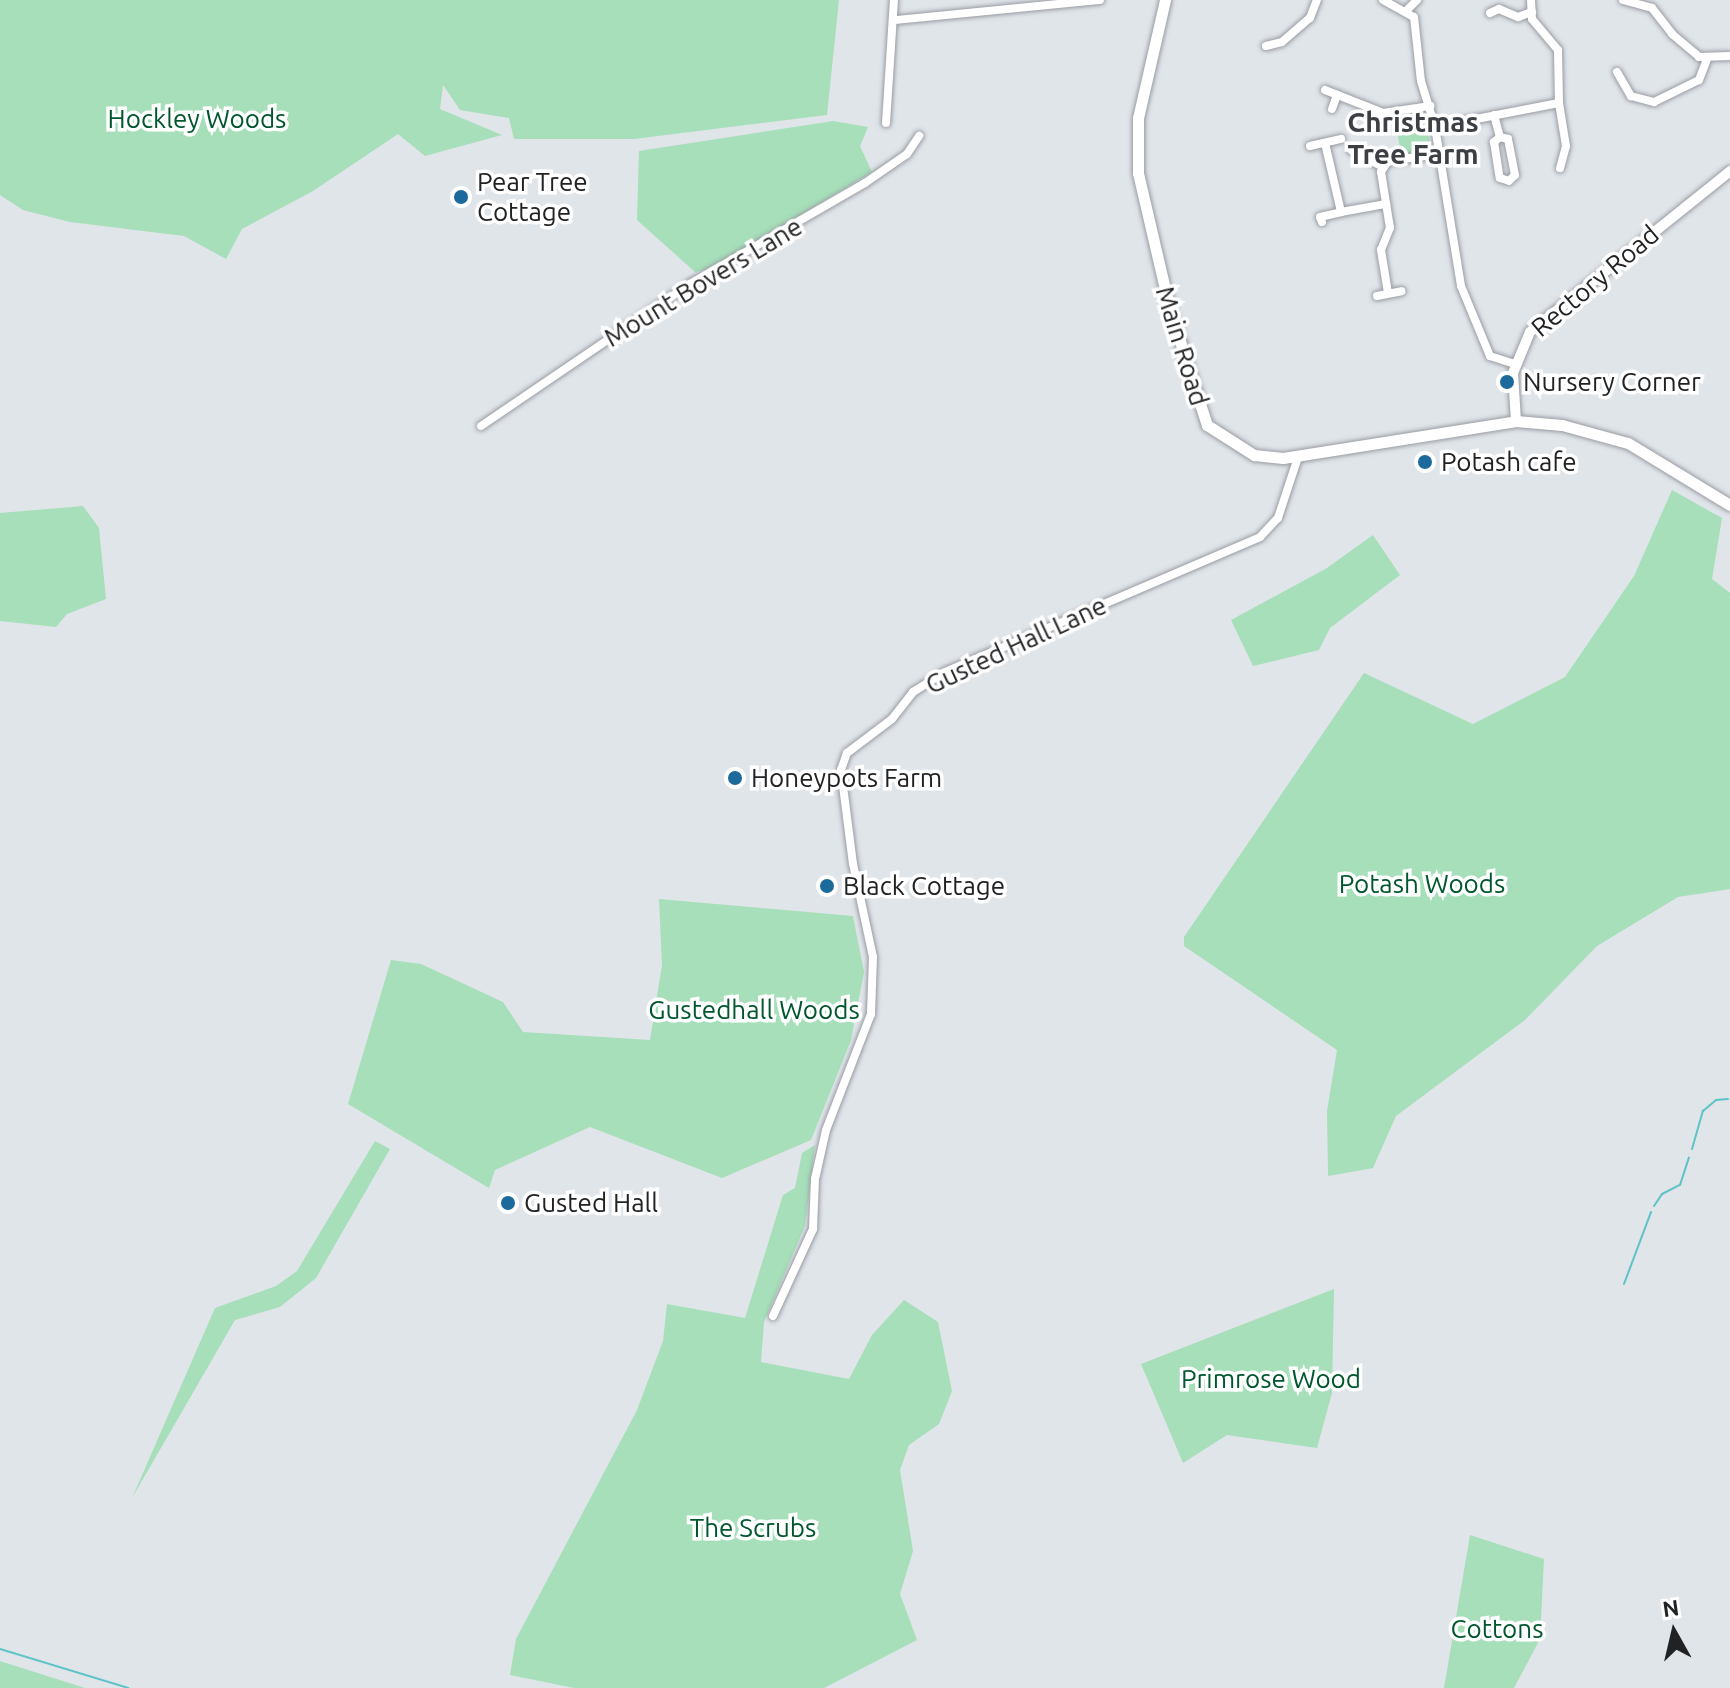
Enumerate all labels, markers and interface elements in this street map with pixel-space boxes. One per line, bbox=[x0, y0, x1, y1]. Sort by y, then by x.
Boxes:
park label: Hockley Woods bbox=[108, 103, 286, 135]
district label: Christmas Tree Farm bbox=[1347, 105, 1479, 171]
place label: Pear Tree Cottage bbox=[477, 166, 588, 228]
marker: Pear Tree Cottage bbox=[452, 188, 470, 206]
street label: Mount Bovers Lane bbox=[598, 211, 808, 353]
street label: Rectory Road bbox=[1525, 219, 1665, 343]
street label: Main Road bbox=[1149, 283, 1215, 409]
place label: Nursery Corner bbox=[1523, 366, 1701, 398]
marker: Nursery Corner bbox=[1498, 373, 1516, 391]
place label: Potash cafe bbox=[1441, 446, 1577, 478]
marker: Potash cafe bbox=[1416, 453, 1434, 471]
street label: Gusted Hall Lane bbox=[921, 589, 1111, 701]
place label: Honeypots Farm bbox=[751, 762, 942, 794]
marker: Honeypots Farm bbox=[726, 769, 744, 787]
park label: Potash Woods bbox=[1339, 868, 1505, 900]
place label: Black Cottage bbox=[843, 870, 1005, 902]
marker: Black Cottage bbox=[818, 877, 836, 895]
park label: Gustedhall Woods bbox=[648, 994, 860, 1026]
place label: Gusted Hall bbox=[524, 1187, 658, 1219]
marker: Gusted Hall bbox=[499, 1194, 517, 1212]
park label: Primrose Wood bbox=[1181, 1363, 1361, 1395]
park label: The Scrubs bbox=[690, 1512, 816, 1544]
north arrow bbox=[1634, 1592, 1714, 1672]
text: N bbox=[1661, 1594, 1680, 1621]
park label: Cottons bbox=[1451, 1613, 1543, 1645]

